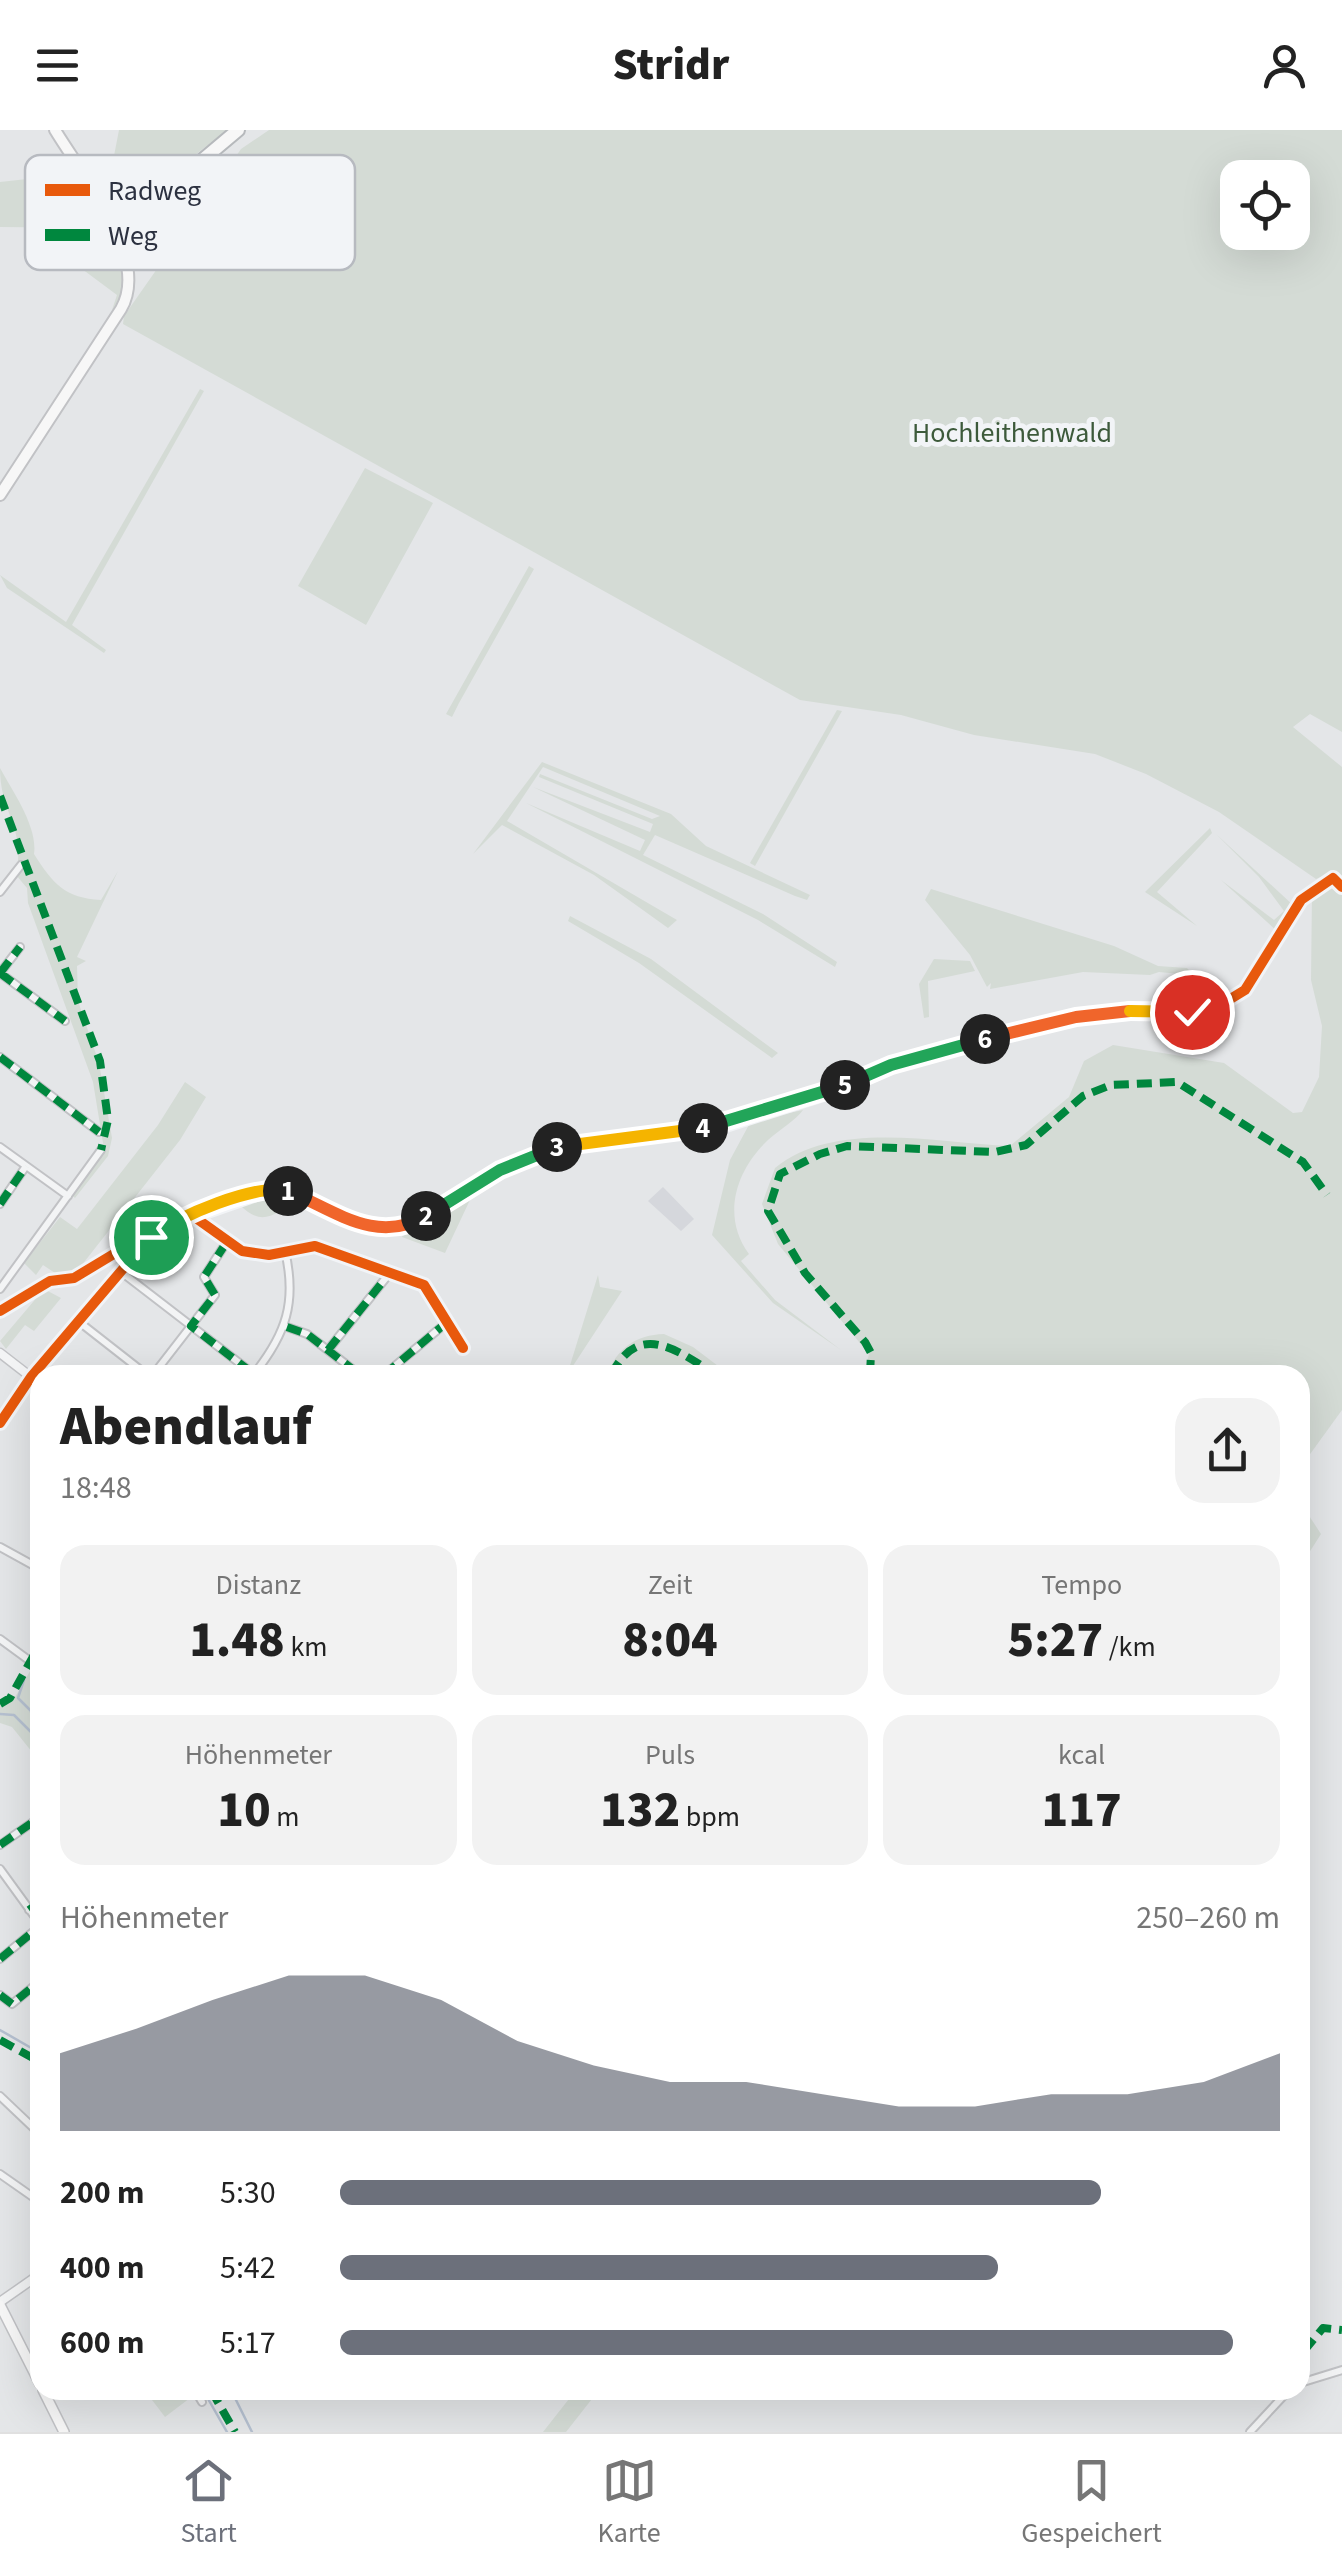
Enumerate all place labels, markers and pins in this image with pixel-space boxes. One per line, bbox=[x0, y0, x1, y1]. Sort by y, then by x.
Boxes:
pin bbox=[1150, 970, 1235, 1055]
pin: 6 bbox=[960, 1014, 1010, 1064]
pin: 5 bbox=[820, 1060, 870, 1110]
pin: 4 bbox=[678, 1103, 728, 1153]
pin: 3 bbox=[532, 1122, 582, 1172]
pin: 1 bbox=[263, 1166, 313, 1216]
pin: 2 bbox=[401, 1191, 451, 1241]
pin bbox=[109, 1195, 194, 1280]

